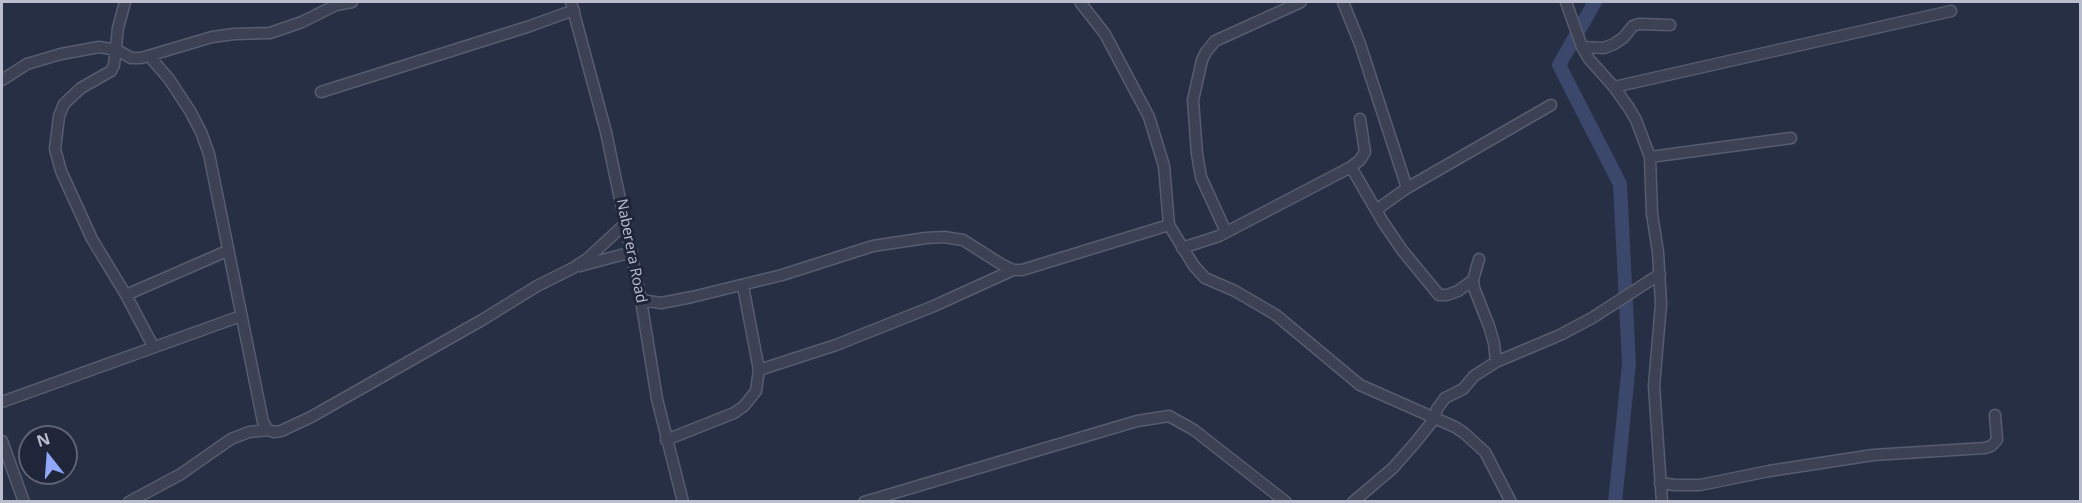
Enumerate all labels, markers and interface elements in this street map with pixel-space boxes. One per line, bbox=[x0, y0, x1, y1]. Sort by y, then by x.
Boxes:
street label: Naberera Road bbox=[612, 197, 650, 305]
north arrow bbox=[18, 425, 78, 485]
text: N bbox=[34, 427, 53, 452]

